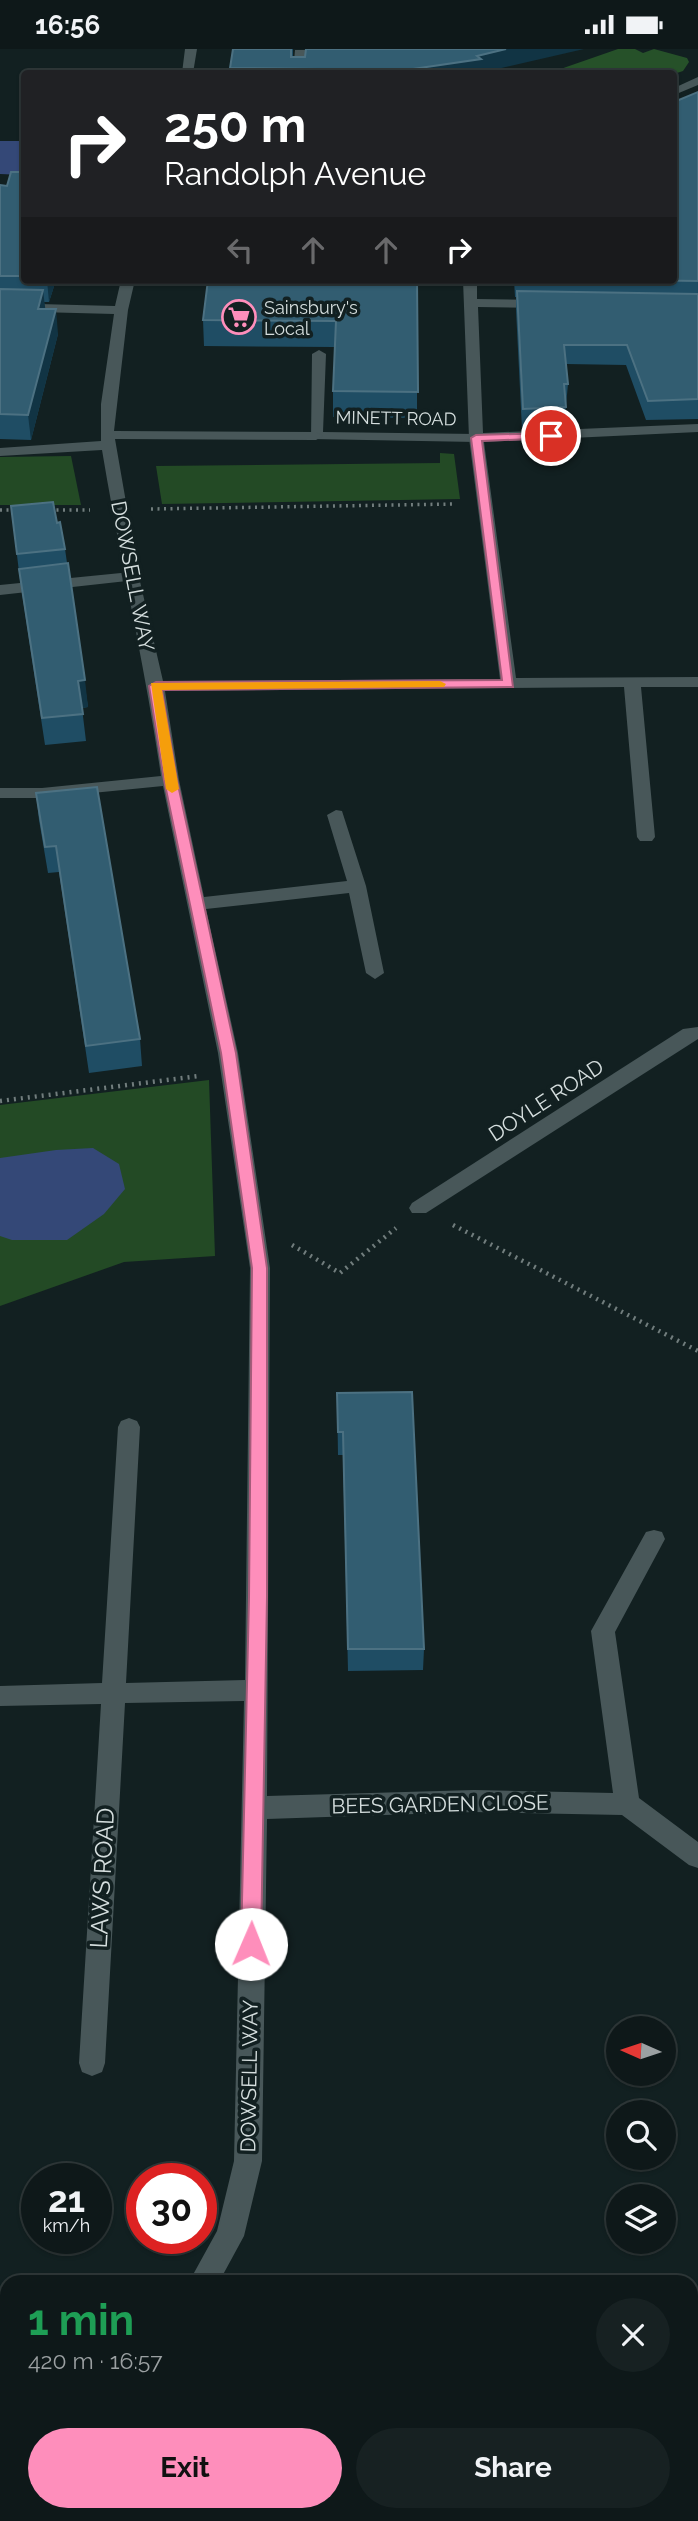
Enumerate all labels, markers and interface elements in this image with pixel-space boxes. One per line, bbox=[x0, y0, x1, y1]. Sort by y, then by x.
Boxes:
text: 16:56 bbox=[35, 10, 100, 40]
text: 250 m bbox=[164, 96, 306, 153]
icon: right bbox=[49, 98, 140, 189]
text: Randolph Avenue bbox=[164, 155, 426, 192]
icon: left bbox=[221, 231, 259, 269]
icon: ahead bbox=[294, 231, 332, 269]
icon: ahead bbox=[367, 231, 405, 269]
icon: right bbox=[440, 231, 478, 269]
place label: Sainsbury's Local bbox=[264, 297, 358, 339]
supermarket icon: Sainsbury's Local bbox=[220, 298, 258, 336]
street label: MINETT ROAD bbox=[335, 406, 457, 430]
pin bbox=[521, 406, 581, 466]
icon: arrive bbox=[532, 417, 570, 455]
street label: DOWSELL WAY bbox=[106, 499, 160, 654]
street label: DOYLE ROAD bbox=[484, 1054, 608, 1146]
street label: BEES GARDEN CLOSE bbox=[331, 1790, 549, 1818]
street label: LAWS ROAD bbox=[84, 1807, 120, 1949]
position arrow bbox=[214, 1907, 288, 1981]
street label: DOWSELL WAY bbox=[235, 1999, 263, 2153]
north arrow bbox=[606, 2016, 676, 2086]
map controls bbox=[606, 2016, 676, 2254]
button: search bbox=[606, 2100, 676, 2170]
speed limit sign: 30 bbox=[126, 2163, 217, 2254]
text: 21 bbox=[48, 2179, 85, 2220]
button: layers bbox=[606, 2184, 676, 2254]
text: km/h bbox=[43, 2215, 90, 2236]
text: 1 min bbox=[28, 2296, 134, 2345]
button: close bbox=[596, 2298, 670, 2372]
text: 420 m · 16:57 bbox=[28, 2347, 163, 2374]
button: Exit bbox=[28, 2428, 342, 2508]
button: Share bbox=[356, 2428, 670, 2508]

